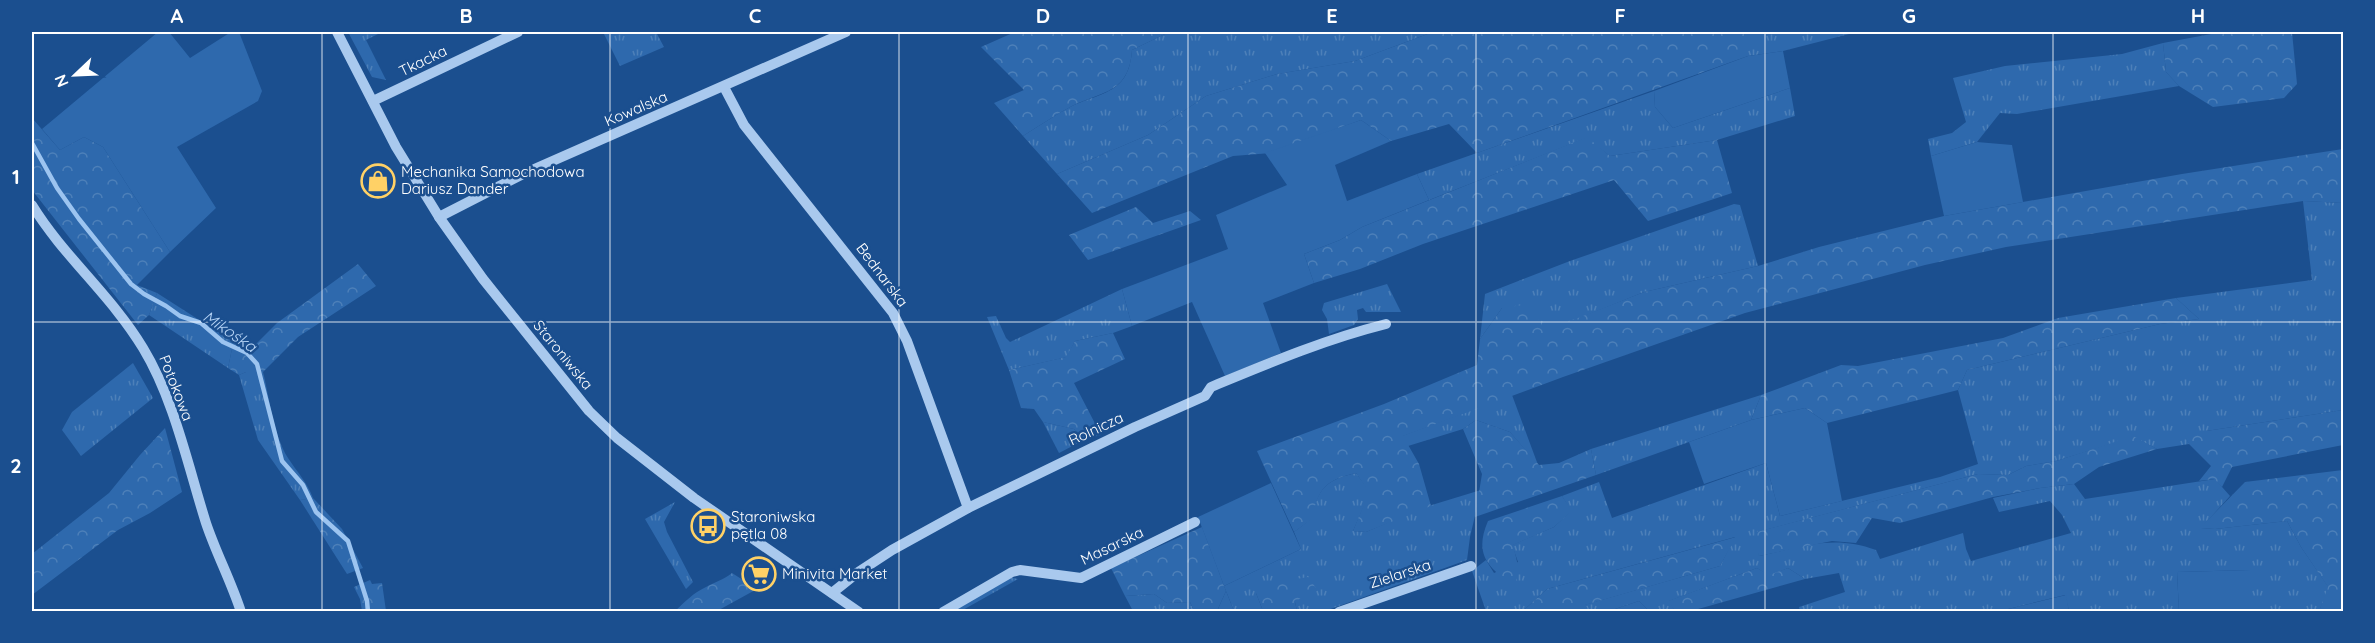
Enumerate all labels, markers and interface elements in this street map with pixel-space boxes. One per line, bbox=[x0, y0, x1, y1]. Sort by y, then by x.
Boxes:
text: A bbox=[171, 3, 184, 28]
text: B bbox=[459, 3, 473, 28]
text: C bbox=[749, 3, 762, 28]
text: D bbox=[1036, 3, 1050, 28]
text: E bbox=[1326, 3, 1338, 28]
text: F bbox=[1614, 3, 1626, 28]
text: G bbox=[1902, 3, 1916, 28]
text: H bbox=[2191, 3, 2205, 28]
street label: Tkacka bbox=[396, 41, 450, 80]
north arrow bbox=[45, 45, 105, 105]
text: N bbox=[50, 72, 73, 90]
street label: Kowalska bbox=[601, 87, 670, 130]
place label: Mechanika Samochodowa Dariusz Dander bbox=[401, 162, 584, 198]
shop icon: Mechanika Samochodowa Dariusz Dander bbox=[360, 163, 396, 199]
text: 1 bbox=[12, 164, 20, 189]
street label: Bednarska bbox=[852, 239, 913, 310]
water label: Mikośka bbox=[199, 306, 262, 357]
street label: Staroniwska bbox=[529, 316, 597, 393]
street label: Potokowa bbox=[155, 352, 198, 423]
street label: Rolnicza bbox=[1065, 408, 1126, 450]
text: 2 bbox=[10, 453, 22, 478]
place label: Staroniwska pętla 08 bbox=[731, 507, 815, 543]
bus stop icon: Staroniwska pętla 08 bbox=[690, 508, 726, 544]
street label: Masarska bbox=[1077, 522, 1146, 569]
street label: Zielarska bbox=[1367, 555, 1433, 592]
supermarket icon: Minivita Market bbox=[741, 556, 777, 592]
place label: Minivita Market bbox=[782, 564, 887, 583]

